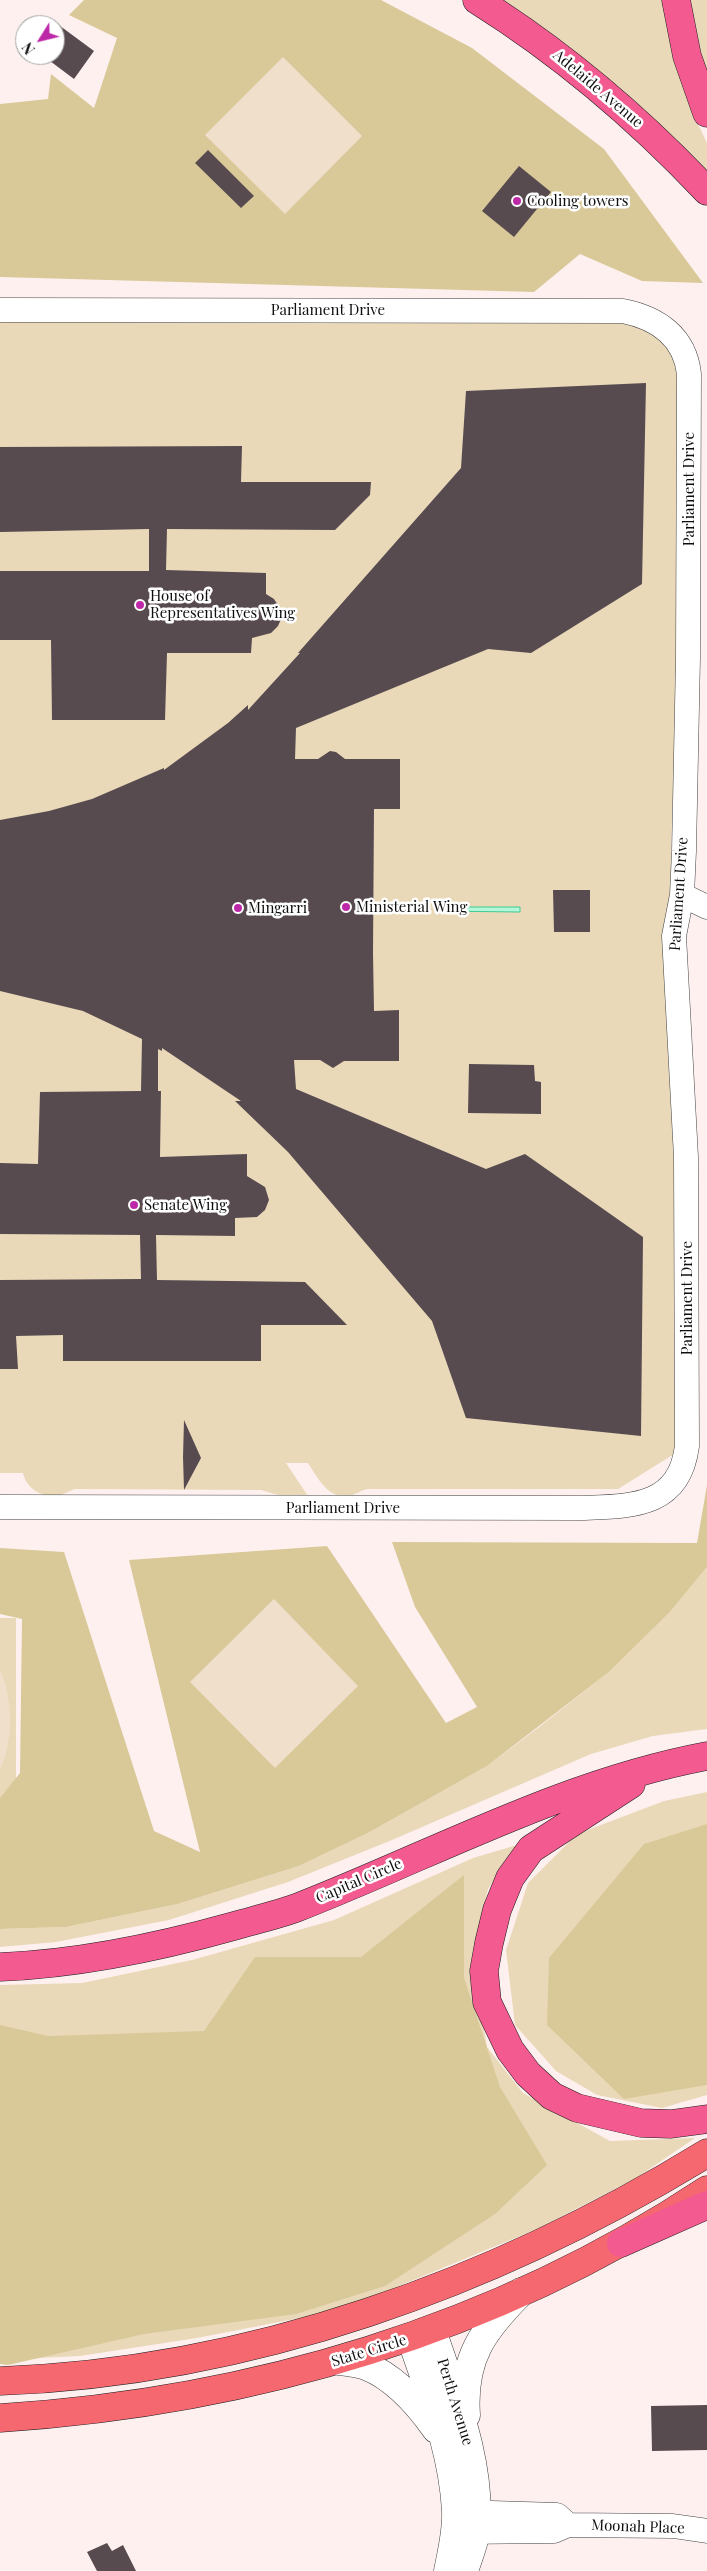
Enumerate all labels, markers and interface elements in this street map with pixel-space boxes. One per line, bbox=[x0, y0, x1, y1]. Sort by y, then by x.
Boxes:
north arrow bbox=[15, 15, 65, 65]
text: N bbox=[18, 39, 39, 58]
street label: Adelaide Avenue bbox=[550, 46, 646, 132]
place label: Cooling towers bbox=[527, 192, 629, 210]
marker: Cooling towers bbox=[511, 195, 523, 207]
street label: Parliament Drive bbox=[271, 301, 385, 319]
street label: Parliament Drive bbox=[680, 432, 698, 546]
place label: House of Representatives Wing bbox=[150, 587, 295, 622]
marker: House of Representatives Wing bbox=[134, 599, 146, 611]
street label: Parliament Drive bbox=[666, 836, 692, 952]
place label: Ministerial Wing bbox=[356, 898, 467, 916]
place label: Mingarri bbox=[248, 899, 307, 917]
marker: Ministerial Wing bbox=[340, 901, 352, 913]
marker: Mingarri bbox=[232, 902, 244, 914]
place label: Senate Wing bbox=[144, 1196, 227, 1214]
marker: Senate Wing bbox=[128, 1199, 140, 1211]
street label: Parliament Drive bbox=[678, 1241, 696, 1355]
street label: Parliament Drive bbox=[286, 1499, 400, 1517]
street label: Capital Circle bbox=[313, 1855, 405, 1907]
street label: State Circle bbox=[329, 2331, 409, 2371]
street label: Perth Avenue bbox=[433, 2356, 477, 2448]
street label: Moonah Place bbox=[591, 2516, 685, 2538]

